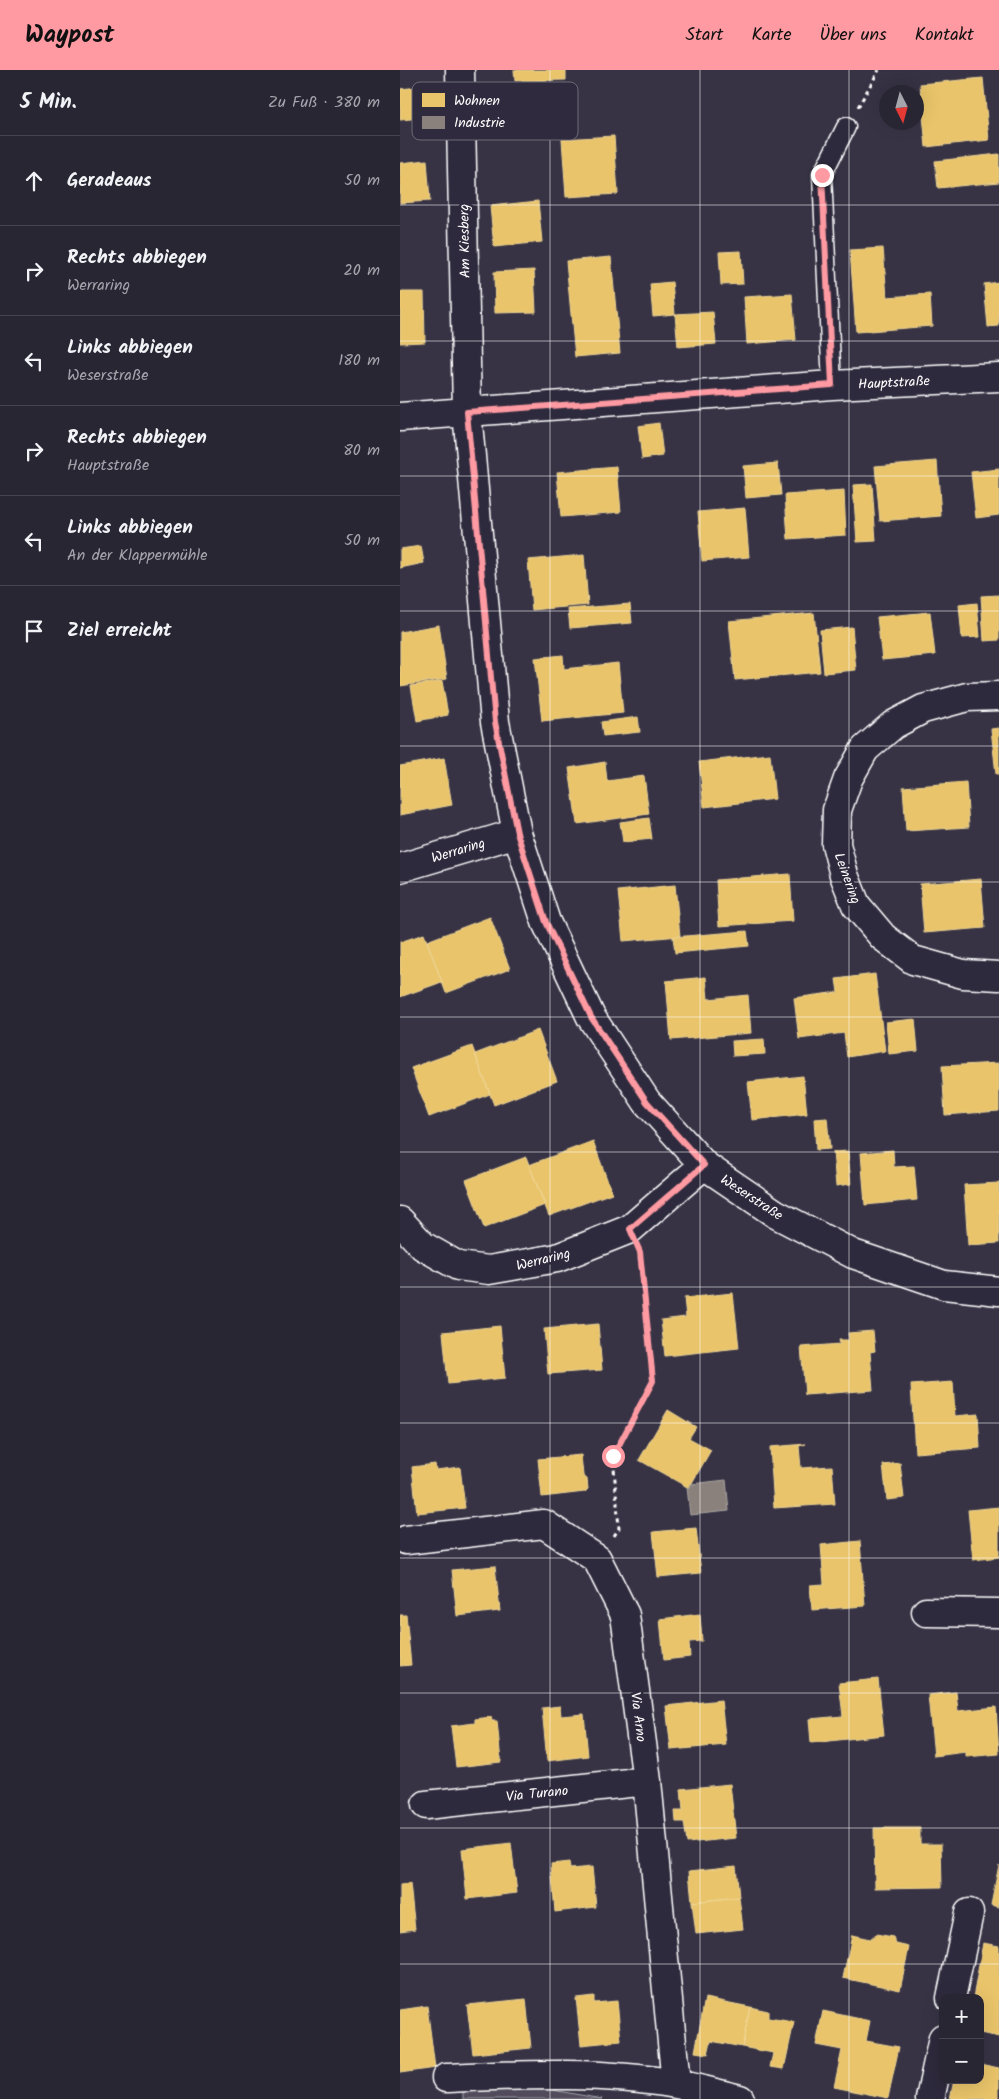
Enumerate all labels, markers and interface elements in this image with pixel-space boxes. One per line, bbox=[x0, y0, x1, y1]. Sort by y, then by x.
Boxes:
text: Waypost bbox=[25, 16, 114, 55]
text: Start bbox=[685, 21, 723, 50]
text: Karte bbox=[751, 21, 791, 50]
text: Über uns bbox=[819, 21, 887, 50]
text: Kontakt bbox=[915, 21, 974, 50]
legend bbox=[412, 82, 578, 140]
north arrow bbox=[879, 85, 924, 130]
text: 5 Min. bbox=[20, 86, 77, 119]
text: Zu Fuß · 380 m bbox=[268, 90, 380, 115]
text: Wohnen bbox=[454, 90, 500, 112]
text: Industrie bbox=[454, 112, 506, 134]
route end bbox=[811, 164, 834, 187]
text: Geradeaus bbox=[67, 166, 152, 196]
icon: ahead bbox=[20, 167, 48, 195]
text: 50 m bbox=[344, 168, 380, 193]
street label: Am Kiesberg bbox=[453, 204, 477, 278]
text: Rechts abbiegen bbox=[67, 243, 207, 273]
icon: right bbox=[20, 257, 48, 285]
text: 20 m bbox=[344, 258, 380, 283]
text: Werraring bbox=[67, 273, 130, 298]
text: Links abbiegen bbox=[67, 333, 193, 363]
icon: left bbox=[20, 347, 48, 375]
text: 180 m bbox=[338, 348, 380, 373]
text: Weserstraße bbox=[67, 363, 148, 388]
street label: Hauptstraße bbox=[858, 370, 931, 396]
text: Rechts abbiegen bbox=[67, 423, 207, 453]
icon: right bbox=[20, 437, 48, 465]
text: 80 m bbox=[343, 438, 380, 463]
text: Hauptstraße bbox=[67, 453, 149, 478]
text: Links abbiegen bbox=[67, 513, 193, 543]
icon: left bbox=[20, 527, 48, 555]
text: 50 m bbox=[344, 528, 380, 553]
text: An der Klappermühle bbox=[67, 543, 207, 568]
text: Ziel erreicht bbox=[67, 616, 172, 646]
icon: arrive bbox=[20, 617, 48, 645]
street label: Werraring bbox=[429, 832, 488, 870]
street label: Leinering bbox=[828, 850, 866, 907]
street label: Weserstraße bbox=[716, 1169, 788, 1227]
street label: Werraring bbox=[514, 1243, 573, 1277]
route start bbox=[602, 1445, 625, 1468]
street label: Via Arno bbox=[624, 1691, 652, 1743]
street label: Via Turano bbox=[505, 1780, 569, 1808]
map controls bbox=[939, 1994, 984, 2084]
button: + bbox=[939, 1994, 984, 2039]
button: − bbox=[939, 2039, 984, 2084]

